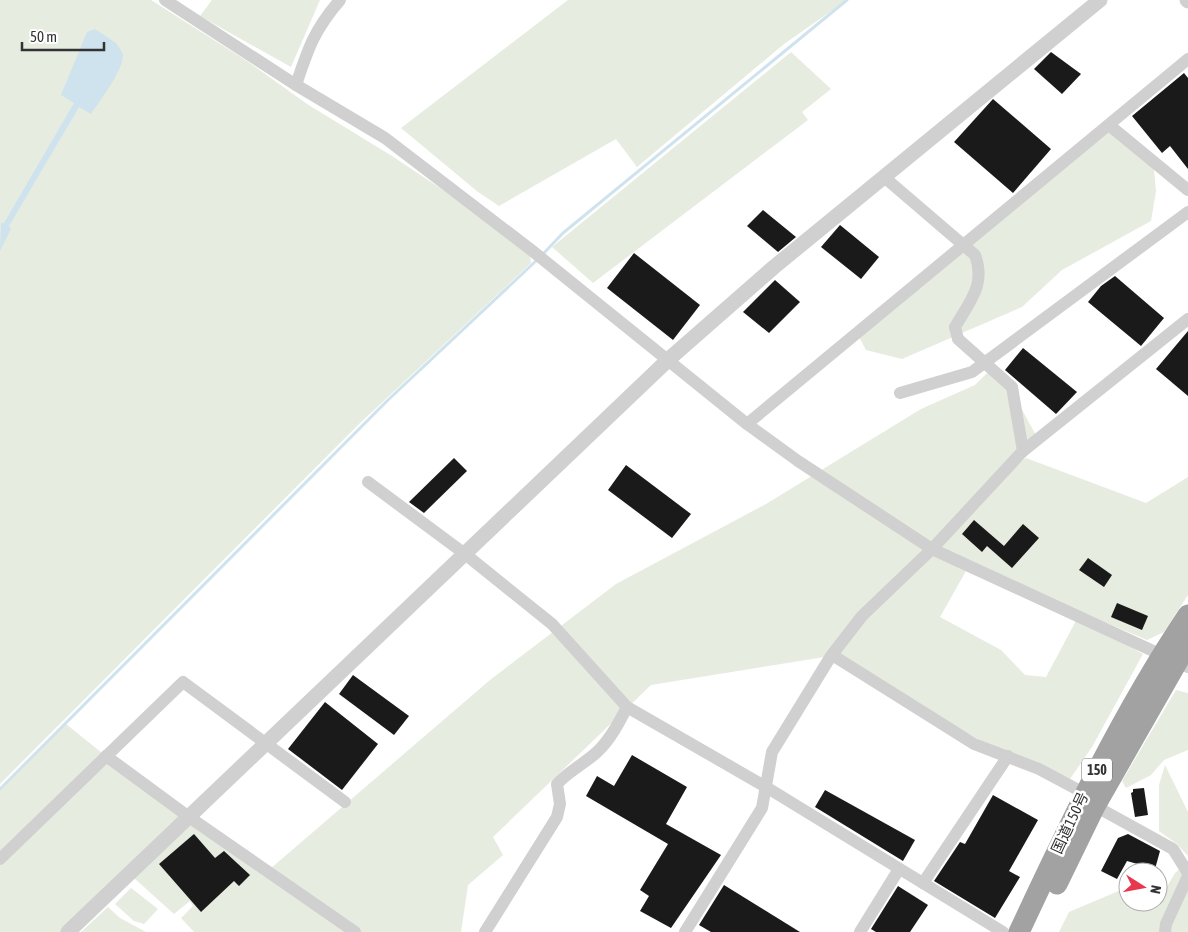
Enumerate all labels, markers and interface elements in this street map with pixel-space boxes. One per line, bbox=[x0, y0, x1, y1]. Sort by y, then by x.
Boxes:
scale bar bbox=[22, 20, 105, 52]
text: 50 m bbox=[30, 28, 57, 45]
road number: 150 bbox=[1082, 758, 1112, 782]
street label: 国道150号 bbox=[1048, 789, 1091, 856]
north arrow bbox=[1118, 862, 1168, 912]
text: N bbox=[1147, 884, 1164, 895]

